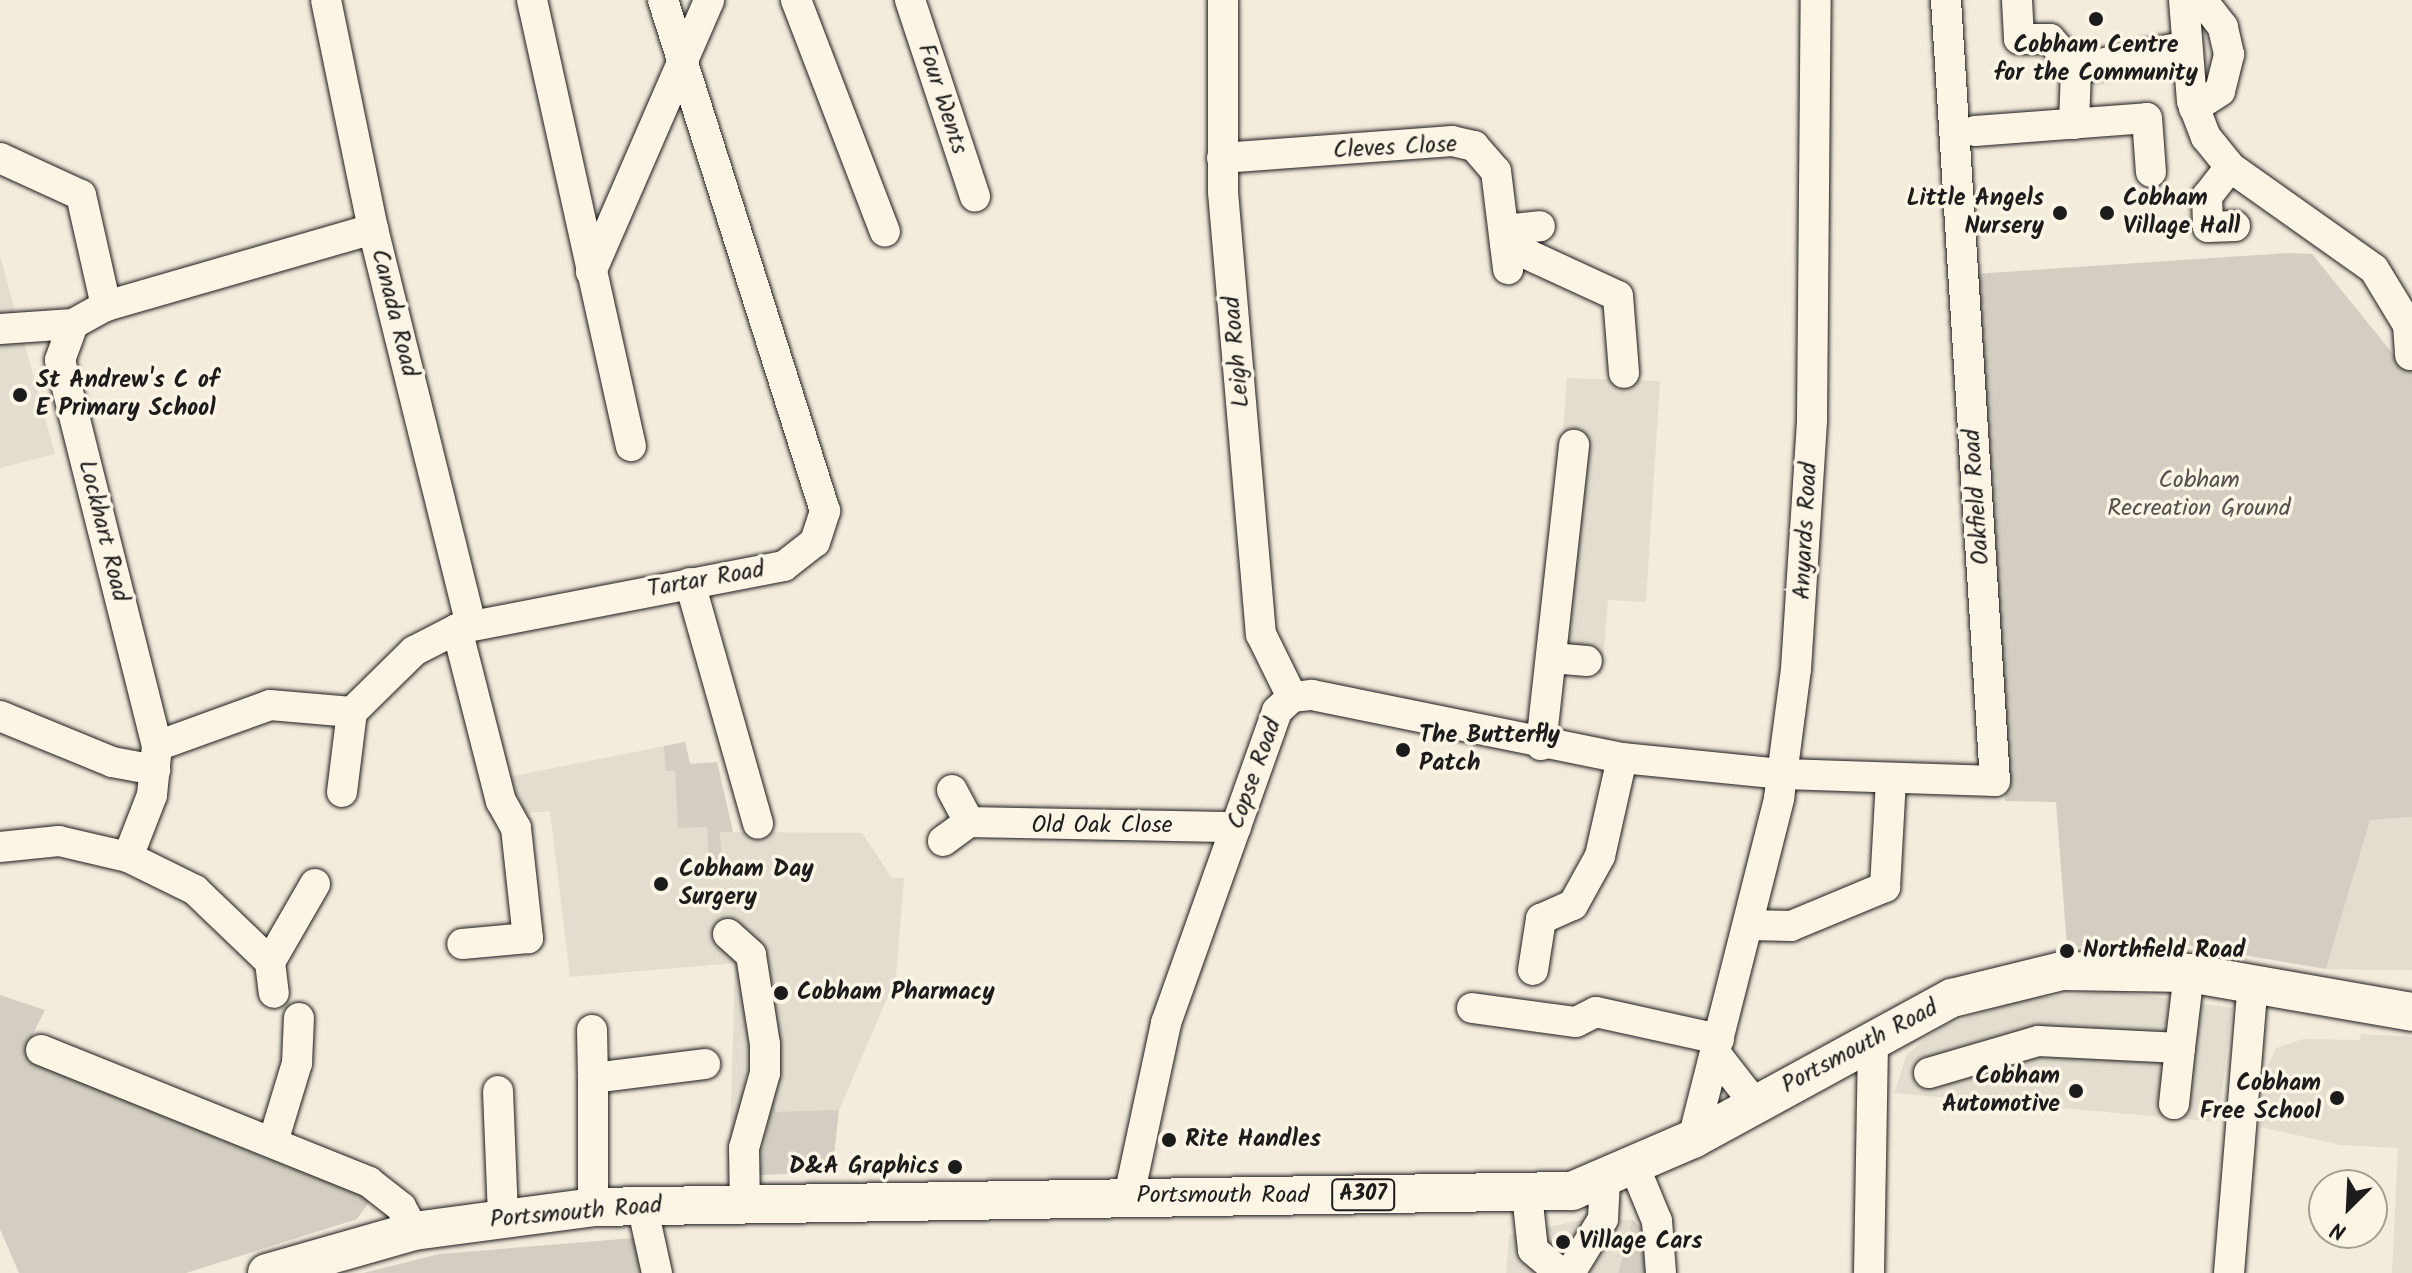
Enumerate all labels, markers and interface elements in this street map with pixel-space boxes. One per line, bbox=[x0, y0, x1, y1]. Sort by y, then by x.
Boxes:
marker: Cobham Centre for the Community bbox=[2087, 10, 2105, 28]
place label: Cobham Centre for the Community bbox=[1994, 32, 2198, 88]
street label: Four Wents bbox=[911, 40, 973, 158]
street label: Cleves Close bbox=[1332, 130, 1458, 166]
place label: Little Angels Nursery bbox=[1906, 185, 2044, 241]
place label: Cobham Village Hall bbox=[2123, 185, 2240, 241]
marker: Little Angels Nursery bbox=[2051, 204, 2069, 222]
marker: Cobham Village Hall bbox=[2098, 204, 2116, 222]
street label: Canada Road bbox=[364, 246, 424, 380]
street label: Leigh Road bbox=[1218, 295, 1256, 409]
place label: St Andrew's C of E Primary School bbox=[36, 367, 219, 423]
marker: St Andrew's C of E Primary School bbox=[11, 386, 29, 404]
street label: Oakfield Road bbox=[1958, 428, 1996, 566]
street label: Lockhart Road bbox=[71, 457, 135, 605]
street label: Anyards Road bbox=[1788, 461, 1824, 601]
park label: Cobham Recreation Ground bbox=[2107, 467, 2291, 523]
street label: Tartar Road bbox=[645, 556, 767, 604]
street label: Copse Road bbox=[1222, 715, 1288, 833]
place label: The Butterfly Patch bbox=[1419, 722, 1560, 778]
marker: The Butterfly Patch bbox=[1394, 741, 1412, 759]
street label: Old Oak Close bbox=[1031, 812, 1173, 840]
place label: Cobham Day Surgery bbox=[679, 856, 814, 912]
marker: Cobham Day Surgery bbox=[650, 873, 672, 895]
place label: Northfield Road bbox=[2083, 937, 2245, 965]
marker: Northfield Road bbox=[2058, 942, 2076, 960]
place label: Cobham Pharmacy bbox=[797, 979, 995, 1007]
marker: Cobham Pharmacy bbox=[772, 984, 790, 1002]
street label: Portsmouth Road bbox=[1777, 994, 1943, 1100]
place label: Cobham Automotive bbox=[1942, 1063, 2060, 1119]
place label: Cobham Free School bbox=[2200, 1070, 2321, 1126]
marker: Cobham Automotive bbox=[2067, 1082, 2085, 1100]
marker: Cobham Free School bbox=[2328, 1089, 2346, 1107]
place label: Rite Handles bbox=[1185, 1126, 1321, 1154]
marker: Rite Handles bbox=[1160, 1131, 1178, 1149]
place label: D&A Graphics bbox=[789, 1153, 939, 1181]
marker: D&A Graphics bbox=[946, 1158, 964, 1176]
north arrow bbox=[2308, 1169, 2388, 1249]
road number: A307 bbox=[1331, 1177, 1395, 1213]
street label: Portsmouth Road bbox=[1137, 1182, 1309, 1210]
street label: Portsmouth Road bbox=[489, 1191, 663, 1235]
text: N bbox=[2325, 1211, 2352, 1248]
place label: Village Cars bbox=[1579, 1228, 1702, 1256]
marker: Village Cars bbox=[1554, 1233, 1572, 1251]

